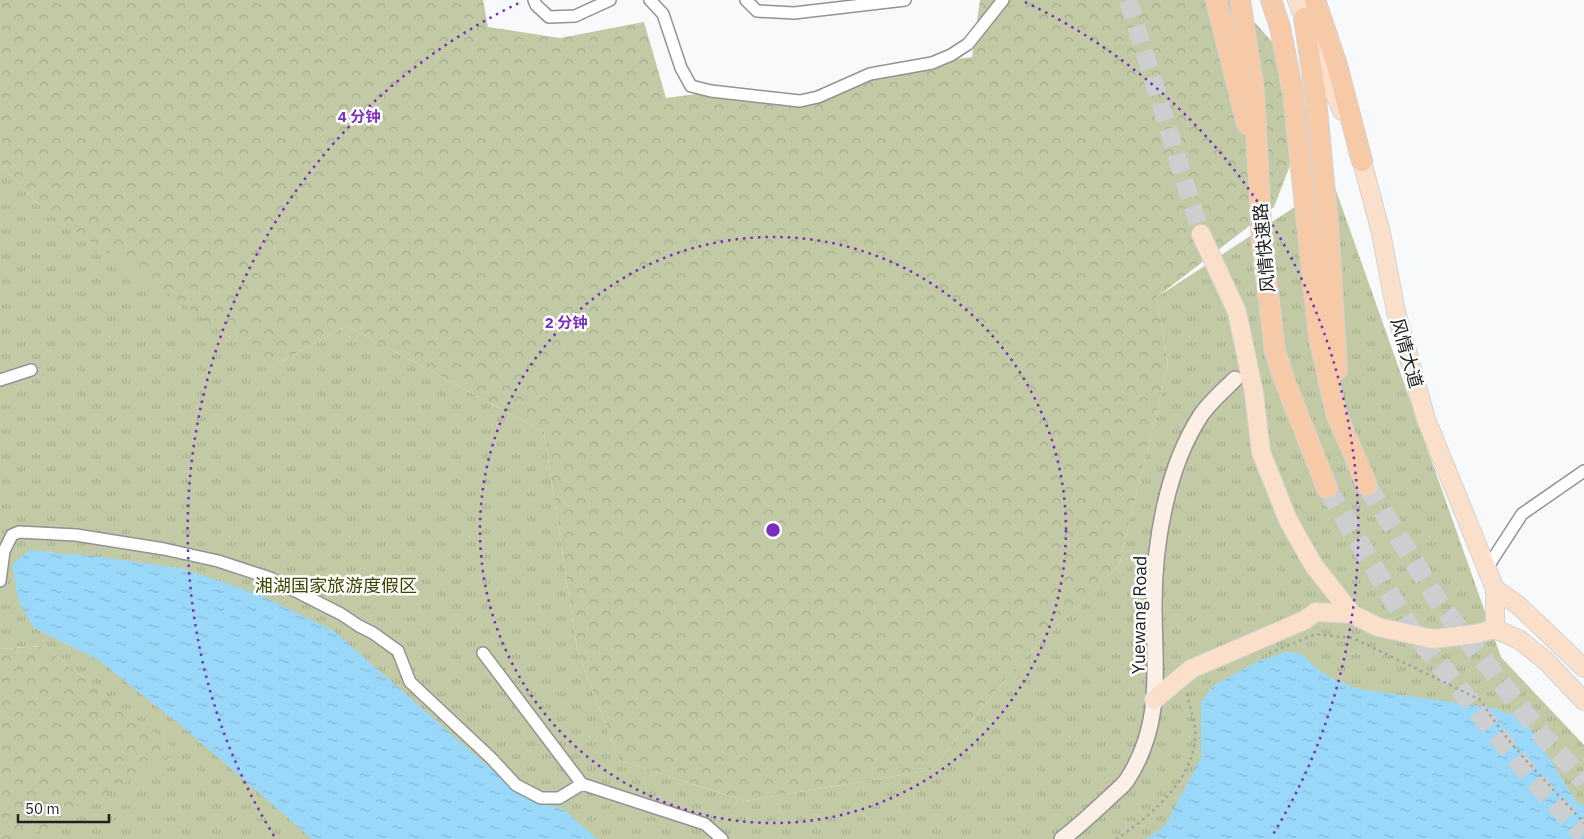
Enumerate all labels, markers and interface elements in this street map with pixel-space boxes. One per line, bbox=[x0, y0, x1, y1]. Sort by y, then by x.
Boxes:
text: 4 分钟 bbox=[338, 107, 380, 126]
street label: 风情快速路 bbox=[1249, 202, 1279, 294]
text: 2 分钟 bbox=[545, 313, 587, 332]
street label: 风情大道 bbox=[1386, 315, 1428, 391]
centre of rings bbox=[764, 521, 782, 539]
street label: Yuewang Road bbox=[1126, 555, 1152, 675]
park label: 湘湖国家旅游度假区 bbox=[255, 574, 417, 597]
scale bar bbox=[18, 792, 109, 824]
text: 50 m bbox=[25, 799, 60, 818]

